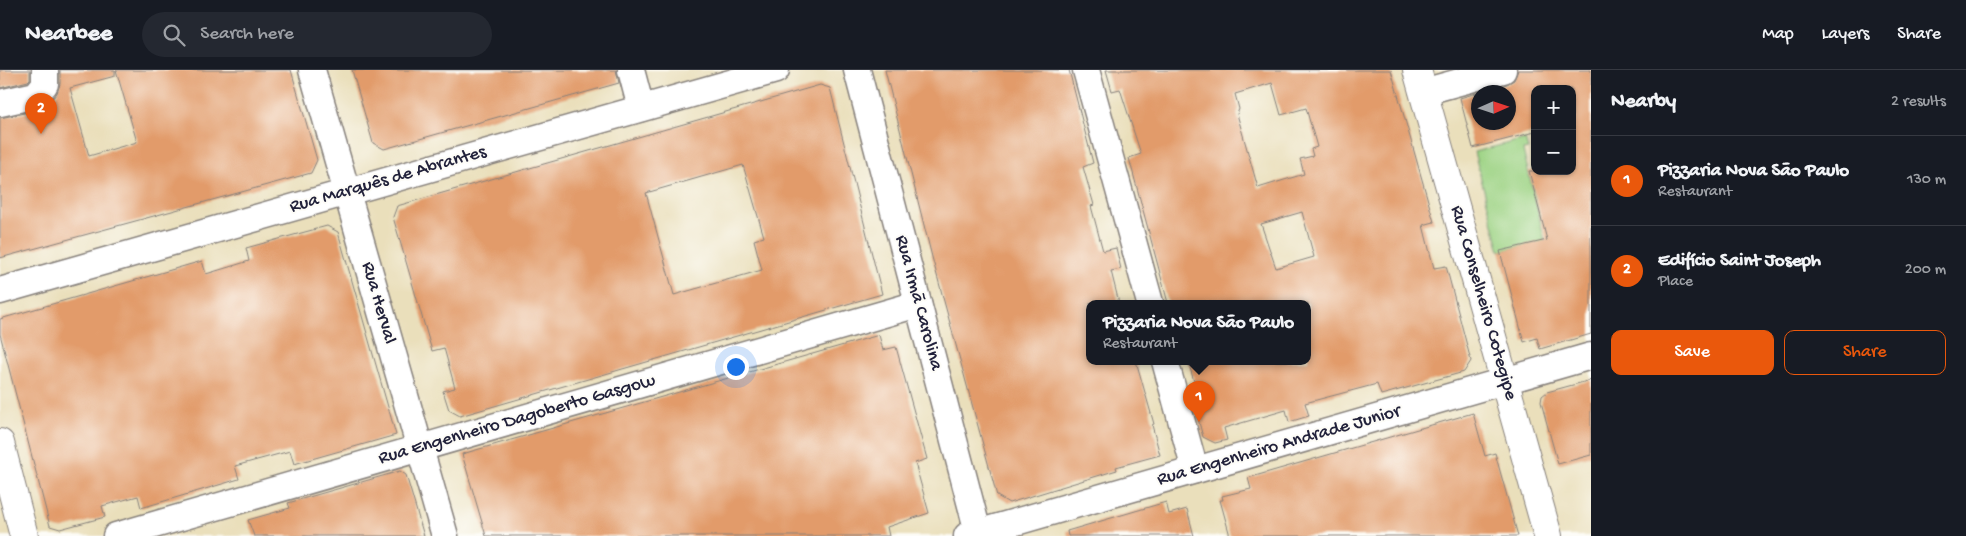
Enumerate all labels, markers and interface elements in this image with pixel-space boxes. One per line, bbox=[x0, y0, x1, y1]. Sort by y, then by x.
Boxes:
search box bbox=[142, 12, 492, 57]
text: Nearbee bbox=[25, 20, 112, 49]
icon: search bbox=[160, 21, 188, 49]
text: Search here bbox=[200, 23, 294, 46]
text: Map bbox=[1762, 24, 1794, 45]
text: Layers bbox=[1822, 24, 1869, 45]
text: Share bbox=[1897, 24, 1941, 45]
north arrow bbox=[1471, 85, 1516, 130]
map controls bbox=[1531, 85, 1576, 175]
button: + bbox=[1531, 85, 1576, 130]
text: Nearby bbox=[1611, 90, 1676, 115]
pin: 2 bbox=[25, 93, 57, 134]
text: 2 results bbox=[1891, 93, 1946, 112]
button: − bbox=[1531, 130, 1576, 175]
street label: Rua Marquês de Abrantes bbox=[287, 141, 490, 219]
text: Pizzaria Nova São Paulo bbox=[1658, 160, 1849, 183]
text: 1 bbox=[1624, 171, 1630, 190]
text: 130 m bbox=[1907, 171, 1946, 190]
text: Restaurant bbox=[1658, 183, 1732, 202]
street label: Rua Conselheiro Cotegipe bbox=[1444, 203, 1522, 403]
street label: Rua Irmã Carolina bbox=[889, 233, 947, 375]
text: Edifício Saint Joseph bbox=[1658, 250, 1821, 273]
street label: Rua Herval bbox=[355, 259, 401, 347]
text: 2 bbox=[1623, 261, 1631, 280]
text: 200 m bbox=[1905, 261, 1946, 280]
text: Place bbox=[1658, 273, 1693, 292]
popup bbox=[1086, 300, 1311, 365]
text: Pizzaria Nova São Paulo bbox=[1103, 312, 1294, 335]
button: Save bbox=[1611, 330, 1774, 375]
button: Share bbox=[1784, 330, 1946, 375]
text: Restaurant bbox=[1103, 335, 1177, 354]
your location bbox=[723, 354, 749, 380]
street label: Rua Engenheiro Dagoberto Gasgow bbox=[376, 369, 658, 471]
pin: 1 bbox=[1183, 381, 1215, 422]
street label: Rua Engenheiro Andrade Junior bbox=[1155, 400, 1406, 492]

